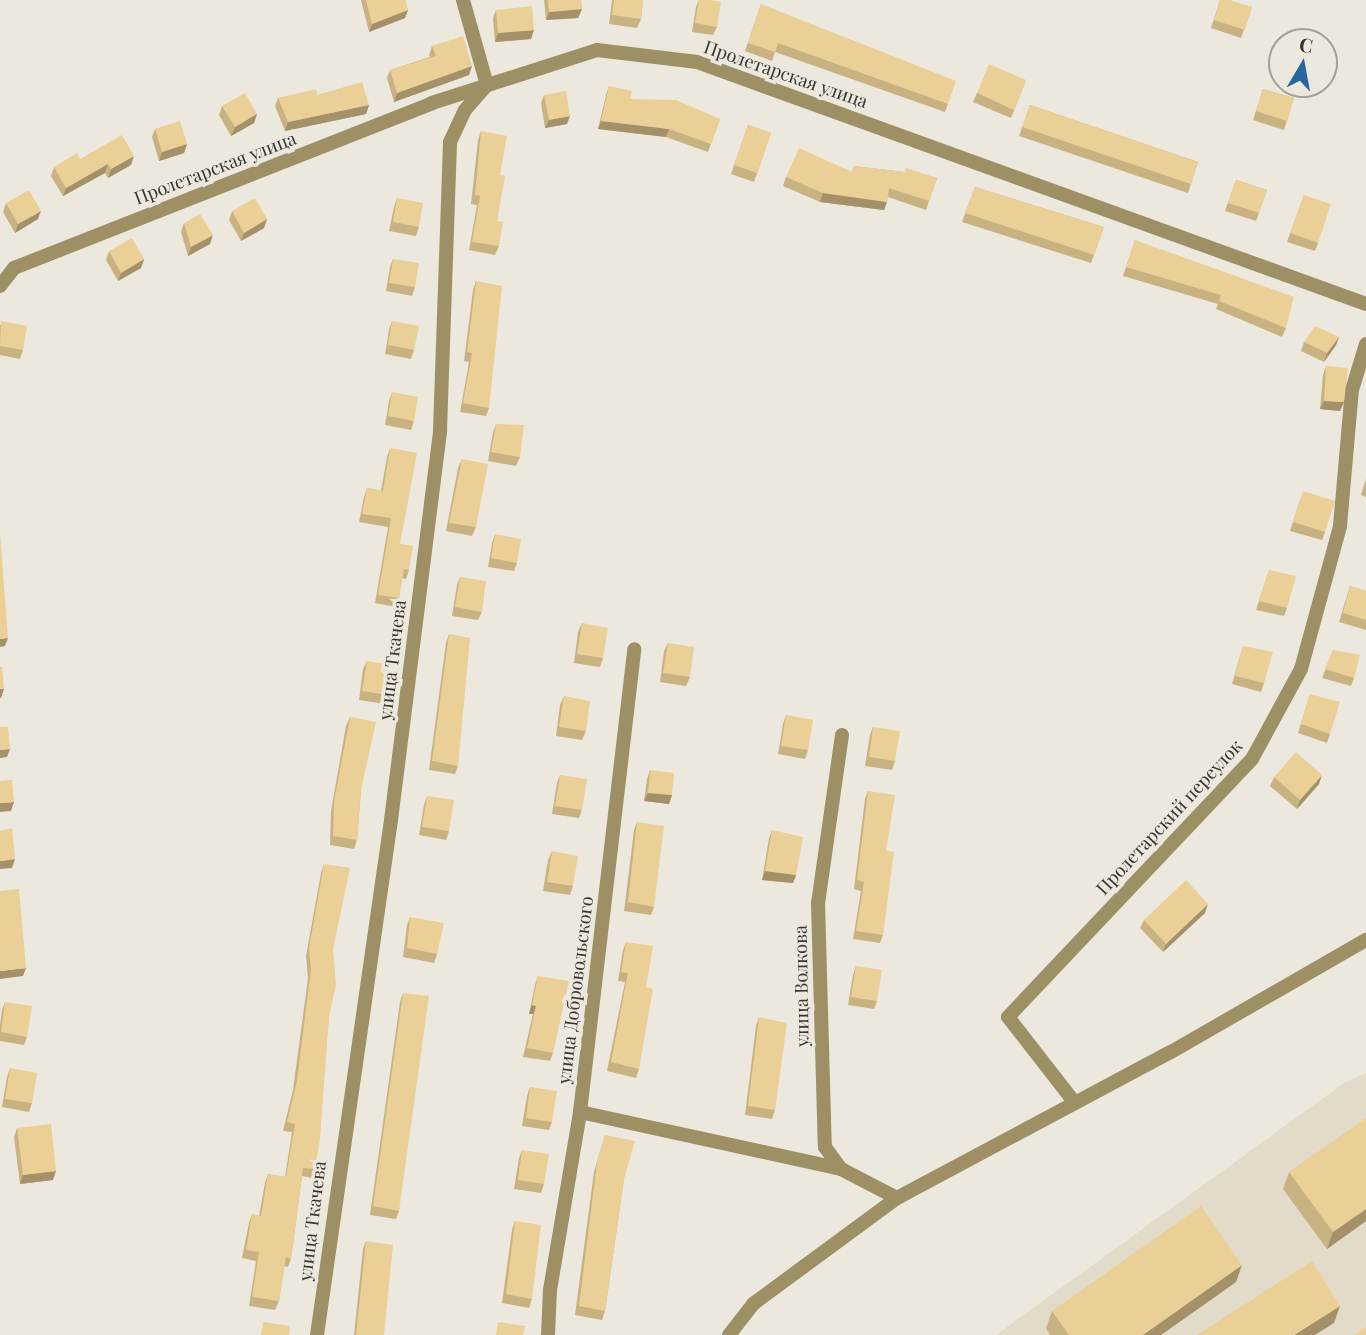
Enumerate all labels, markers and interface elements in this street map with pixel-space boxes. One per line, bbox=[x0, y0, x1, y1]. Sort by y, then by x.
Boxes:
north arrow bbox=[1268, 28, 1338, 98]
text: С bbox=[1297, 30, 1315, 58]
street label: Пролетарская улица bbox=[701, 36, 871, 112]
street label: Пролетарская улица bbox=[131, 127, 299, 209]
street label: улица Ткачева bbox=[374, 599, 410, 721]
street label: Пролетарский переулок bbox=[1091, 735, 1247, 899]
street label: улица Добровольского bbox=[553, 895, 597, 1085]
street label: улица Волкова bbox=[789, 925, 813, 1047]
street label: улица Ткачева bbox=[294, 1160, 330, 1282]

